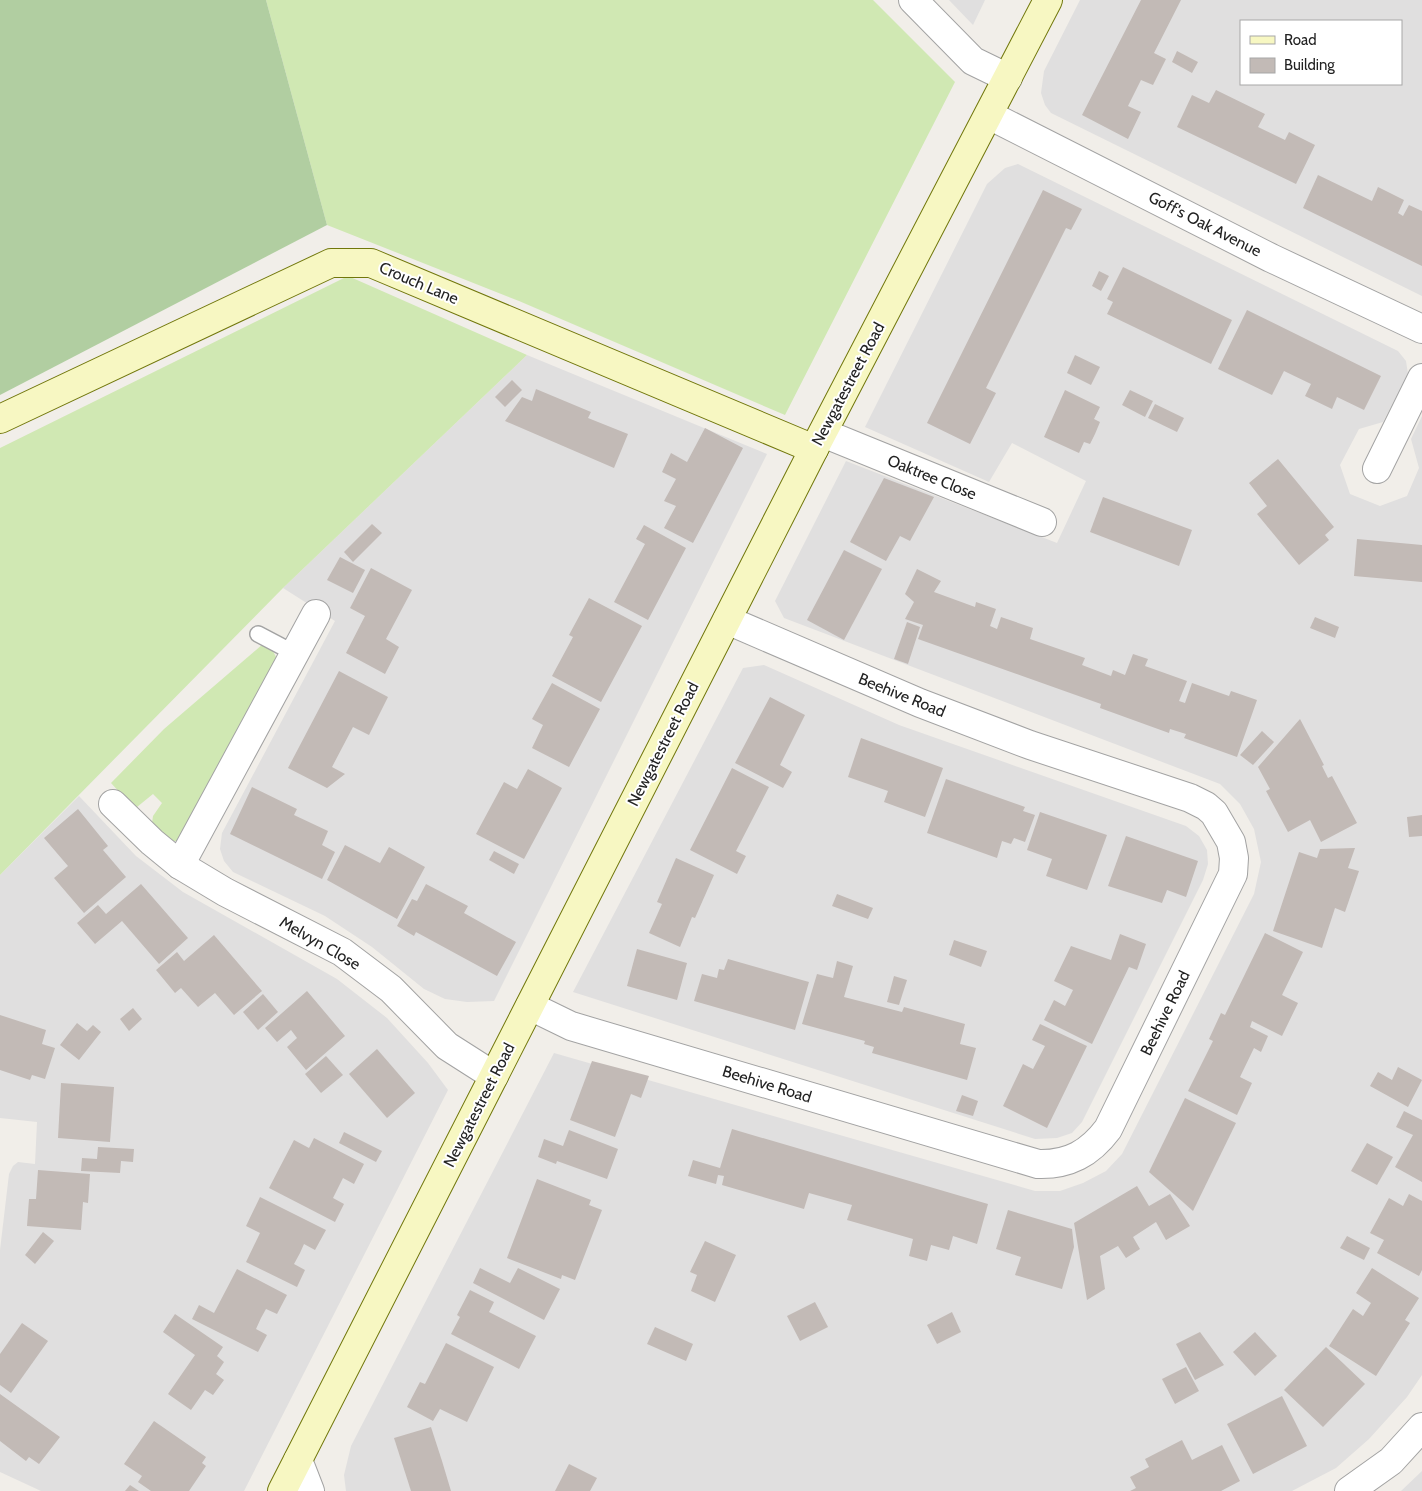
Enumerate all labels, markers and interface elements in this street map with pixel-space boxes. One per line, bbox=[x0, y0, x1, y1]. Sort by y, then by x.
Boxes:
legend bbox=[1240, 20, 1402, 85]
text: Road bbox=[1284, 31, 1317, 49]
text: Building bbox=[1284, 56, 1335, 74]
street label: Goff's Oak Avenue bbox=[1145, 187, 1265, 261]
street label: Crouch Lane bbox=[377, 258, 461, 308]
street label: Newgatestreet Road bbox=[808, 319, 888, 449]
street label: Oaktree Close bbox=[885, 451, 979, 503]
street label: Beehive Road bbox=[856, 669, 948, 721]
street label: Newgatestreet Road bbox=[623, 679, 703, 809]
street label: Melvyn Close bbox=[276, 912, 364, 974]
street label: Beehive Road bbox=[1136, 967, 1194, 1059]
street label: Newgatestreet Road bbox=[439, 1040, 519, 1170]
street label: Beehive Road bbox=[720, 1061, 814, 1107]

